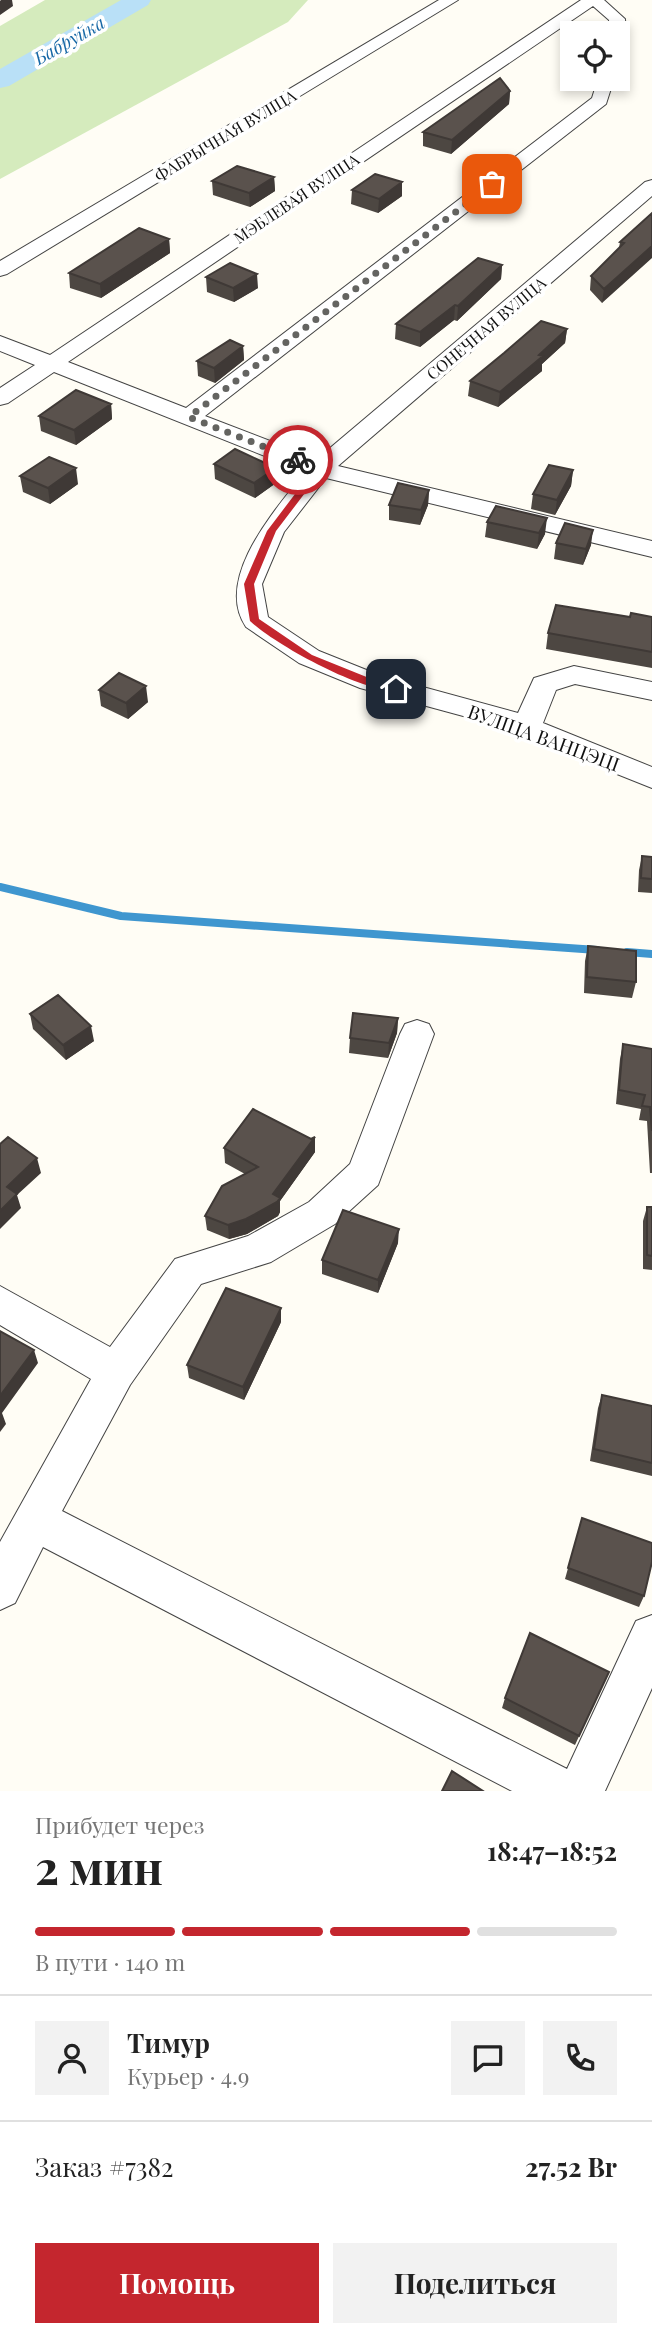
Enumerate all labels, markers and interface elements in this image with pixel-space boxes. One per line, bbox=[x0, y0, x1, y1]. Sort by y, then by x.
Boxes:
water label: Бабруйка bbox=[28, 10, 109, 70]
map controls bbox=[560, 21, 630, 91]
button: locate bbox=[560, 21, 630, 91]
street label: ФАБРЫЧНАЯ ВУЛІЦА bbox=[150, 84, 300, 186]
street label: МЭБЛЕВАЯ ВУЛІЦА bbox=[229, 148, 364, 248]
pin bbox=[462, 154, 522, 214]
icon: bag bbox=[473, 165, 511, 203]
street label: СОНЕЧНАЯ ВУЛІЦА bbox=[422, 271, 551, 384]
courier bbox=[263, 425, 333, 495]
icon: bike bbox=[279, 441, 317, 479]
pin bbox=[366, 659, 426, 719]
icon: home bbox=[377, 670, 415, 708]
street label: ВУЛІЦА ВАНЦЭЦІ bbox=[464, 697, 624, 777]
text: Прибудет через bbox=[35, 1809, 204, 1840]
text: 18:47–18:52 bbox=[487, 1833, 617, 1868]
text: 2 мин bbox=[35, 1835, 163, 1897]
text: В пути · 140 m bbox=[35, 1946, 185, 1977]
button: person bbox=[35, 2021, 109, 2095]
button: chat bbox=[451, 2021, 525, 2095]
button: phone bbox=[543, 2021, 617, 2095]
text: Тимур bbox=[127, 2025, 210, 2060]
text: Курьер · 4.9 bbox=[127, 2060, 250, 2091]
text: Заказ #7382 bbox=[35, 2149, 173, 2184]
text: 27.52 Br bbox=[525, 2149, 617, 2184]
button: Помощь bbox=[35, 2243, 319, 2323]
button: Поделиться bbox=[333, 2243, 617, 2323]

